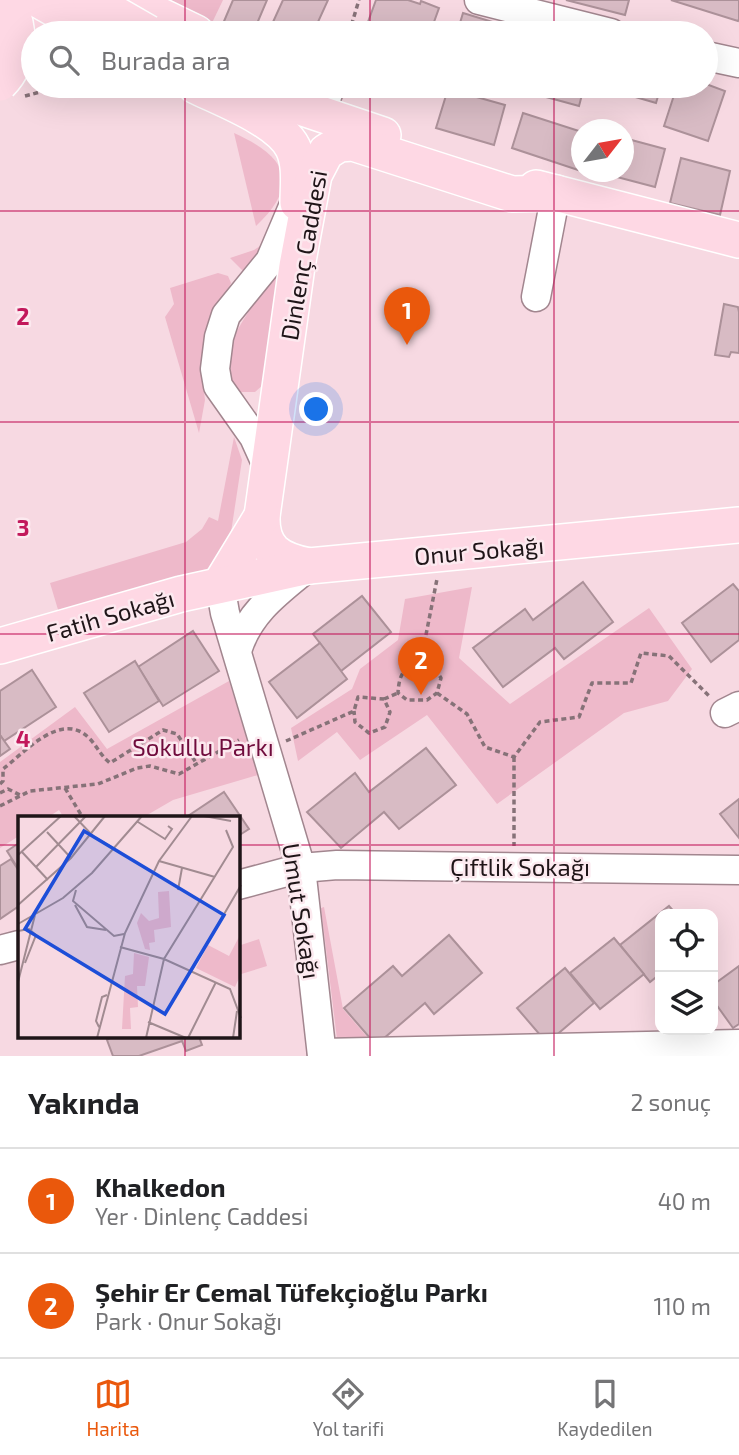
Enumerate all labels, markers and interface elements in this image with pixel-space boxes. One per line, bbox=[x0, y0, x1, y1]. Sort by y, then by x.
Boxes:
search box bbox=[21, 21, 718, 98]
icon: search bbox=[45, 41, 83, 79]
text: Burada ara bbox=[101, 44, 231, 75]
north arrow bbox=[571, 119, 634, 182]
street label: Dinlenç Caddesi bbox=[274, 168, 333, 343]
pin: 1 bbox=[384, 287, 430, 345]
text: 2 bbox=[16, 302, 30, 330]
your location bbox=[299, 392, 333, 426]
text: 3 bbox=[16, 513, 30, 541]
street label: Onur Sokağı bbox=[413, 530, 545, 570]
street label: Fatih Sokağı bbox=[43, 583, 177, 647]
pin: 2 bbox=[398, 637, 444, 695]
text: 4 bbox=[16, 724, 30, 752]
park label: Sokullu Parkı bbox=[132, 732, 274, 761]
inset map bbox=[18, 816, 240, 1038]
street label: Umut Sokağı bbox=[277, 841, 327, 981]
street label: Çiftlik Sokağı bbox=[450, 852, 590, 882]
map controls bbox=[655, 909, 718, 1035]
button: locate bbox=[655, 909, 718, 972]
button: layers bbox=[655, 972, 718, 1035]
text: Yakında bbox=[28, 1084, 140, 1120]
text: 2 sonuç bbox=[630, 1088, 711, 1116]
text: Khalkedon bbox=[95, 1171, 226, 1202]
text: 1 bbox=[46, 1187, 56, 1215]
text: 40 m bbox=[658, 1187, 711, 1215]
text: Yer · Dinlenç Caddesi bbox=[95, 1202, 309, 1230]
text: Şehir Er Cemal Tüfekçioğlu Parkı bbox=[95, 1276, 488, 1307]
text: 2 bbox=[44, 1292, 58, 1320]
text: 110 m bbox=[654, 1292, 711, 1320]
text: Park · Onur Sokağı bbox=[95, 1307, 282, 1335]
tab: Harita bbox=[87, 1375, 140, 1440]
tab: Yol tarifi bbox=[313, 1375, 384, 1440]
tab: Kaydedilen bbox=[557, 1375, 652, 1440]

